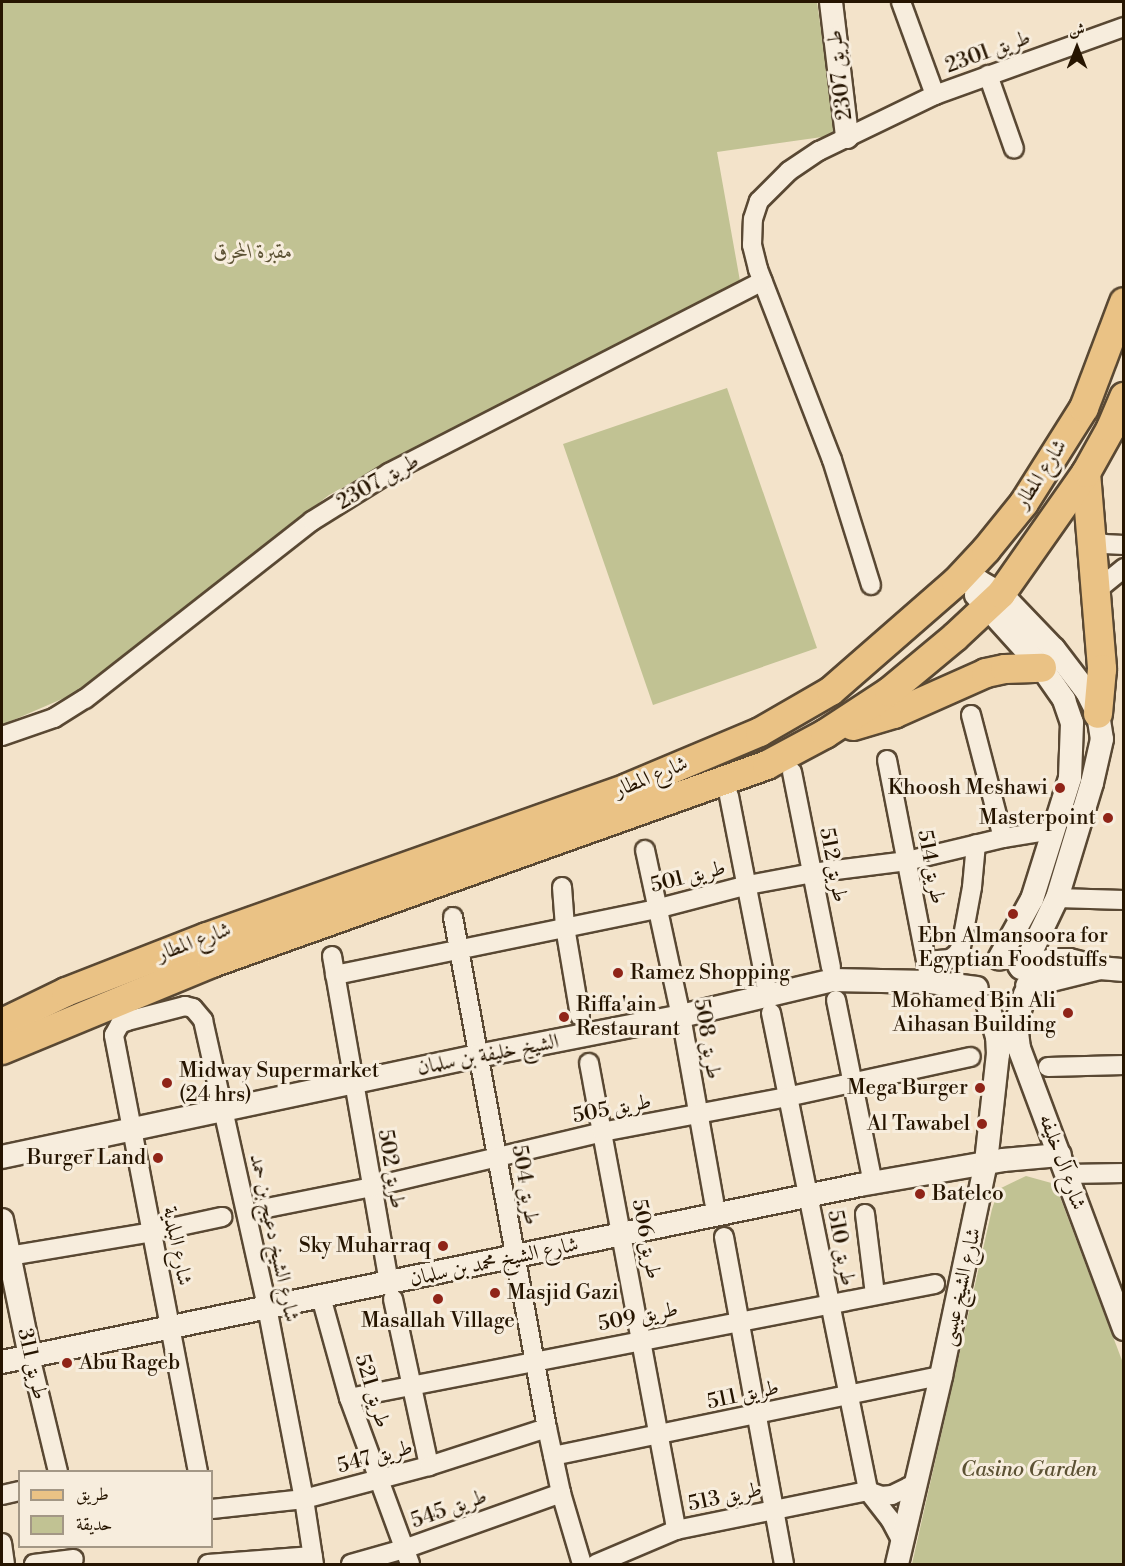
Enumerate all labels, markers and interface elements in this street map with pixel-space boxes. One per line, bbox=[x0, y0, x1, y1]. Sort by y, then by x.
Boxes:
north arrow bbox=[1047, 18, 1107, 78]
text: ش bbox=[1069, 20, 1085, 40]
street label: طريق 2301 bbox=[942, 25, 1034, 79]
street label: طريق 2307 bbox=[822, 29, 858, 121]
park label: مقبرة المحرق bbox=[213, 239, 293, 265]
street label: شارع المطار bbox=[1009, 435, 1073, 513]
street label: طريق 2307 bbox=[332, 448, 424, 516]
street label: شارع المطار bbox=[610, 751, 692, 803]
place label: Khoosh Meshawi bbox=[888, 775, 1048, 801]
marker: Khoosh Meshawi bbox=[1053, 781, 1067, 795]
place label: Masterpoint bbox=[979, 805, 1096, 831]
marker: Masterpoint bbox=[1101, 811, 1115, 825]
street label: طريق 512 bbox=[813, 825, 853, 905]
street label: طريق 514 bbox=[911, 828, 951, 906]
street label: طريق 501 bbox=[648, 856, 728, 898]
marker: Ebn Almansoora for Egyptian Foodstuffs bbox=[1006, 907, 1020, 921]
street label: شارع المطار bbox=[153, 917, 235, 967]
place label: Ebn Almansoora for Egyptian Foodstuffs bbox=[918, 923, 1108, 973]
place label: Ramez Shopping bbox=[630, 960, 790, 986]
marker: Ramez Shopping bbox=[611, 966, 625, 980]
place label: Mohamed Bin Ali Aihasan Building bbox=[891, 988, 1056, 1038]
place label: Riffa'ain Restaurant bbox=[576, 992, 680, 1042]
street label: طريق 508 bbox=[688, 997, 726, 1081]
marker: Mohamed Bin Ali Aihasan Building bbox=[1061, 1006, 1075, 1020]
marker: Riffa'ain Restaurant bbox=[557, 1010, 571, 1024]
street label: الشيخ خليفة بن سلمان bbox=[415, 1029, 561, 1081]
place label: Midway Supermarket (24 hrs) bbox=[179, 1058, 379, 1108]
place label: Mega Burger bbox=[847, 1075, 968, 1101]
marker: Midway Supermarket (24 hrs) bbox=[160, 1076, 174, 1090]
marker: Mega Burger bbox=[973, 1081, 987, 1095]
street label: طريق 505 bbox=[570, 1089, 654, 1129]
place label: Al Tawabel bbox=[867, 1111, 970, 1137]
street label: شارع آل خليفه bbox=[1033, 1111, 1091, 1213]
marker: Al Tawabel bbox=[975, 1117, 989, 1131]
street label: طريق 502 bbox=[372, 1127, 410, 1211]
street label: طريق 504 bbox=[506, 1143, 544, 1227]
place label: Burger Land bbox=[27, 1145, 146, 1171]
marker: Burger Land bbox=[151, 1151, 165, 1165]
street label: شارع الشيخ دعيج بن حمد bbox=[244, 1152, 304, 1324]
place label: Batelco bbox=[932, 1181, 1004, 1207]
marker: Batelco bbox=[913, 1187, 927, 1201]
street label: طريق 506 bbox=[626, 1197, 666, 1281]
street label: شارع البلدية bbox=[157, 1204, 197, 1288]
street label: طريق 510 bbox=[821, 1208, 861, 1288]
street label: شارع الشيخ عيسى bbox=[935, 1225, 987, 1349]
street label: شارع الشيخ محمد بن سلمان bbox=[407, 1232, 581, 1292]
place label: Sky Muharraq bbox=[299, 1233, 431, 1259]
marker: Sky Muharraq bbox=[436, 1239, 450, 1253]
place label: Masjid Gazi bbox=[507, 1280, 619, 1306]
marker: Masjid Gazi bbox=[488, 1286, 502, 1300]
marker: Masallah Village bbox=[431, 1292, 445, 1306]
street label: طريق 509 bbox=[596, 1297, 680, 1337]
place label: Masallah Village bbox=[361, 1308, 515, 1334]
street label: طريق 311 bbox=[12, 1326, 52, 1402]
place label: Abu Rageb bbox=[79, 1350, 180, 1376]
street label: طريق 521 bbox=[349, 1351, 395, 1431]
marker: Abu Rageb bbox=[60, 1356, 74, 1370]
street label: طريق 511 bbox=[705, 1375, 781, 1415]
street label: طريق 547 bbox=[335, 1435, 415, 1479]
park label: Casino Garden bbox=[961, 1457, 1097, 1483]
legend bbox=[18, 1470, 213, 1548]
street label: طريق 513 bbox=[686, 1477, 764, 1517]
text: طريق bbox=[76, 1483, 109, 1506]
street label: طريق 545 bbox=[408, 1484, 490, 1534]
text: حديقة bbox=[76, 1513, 112, 1536]

